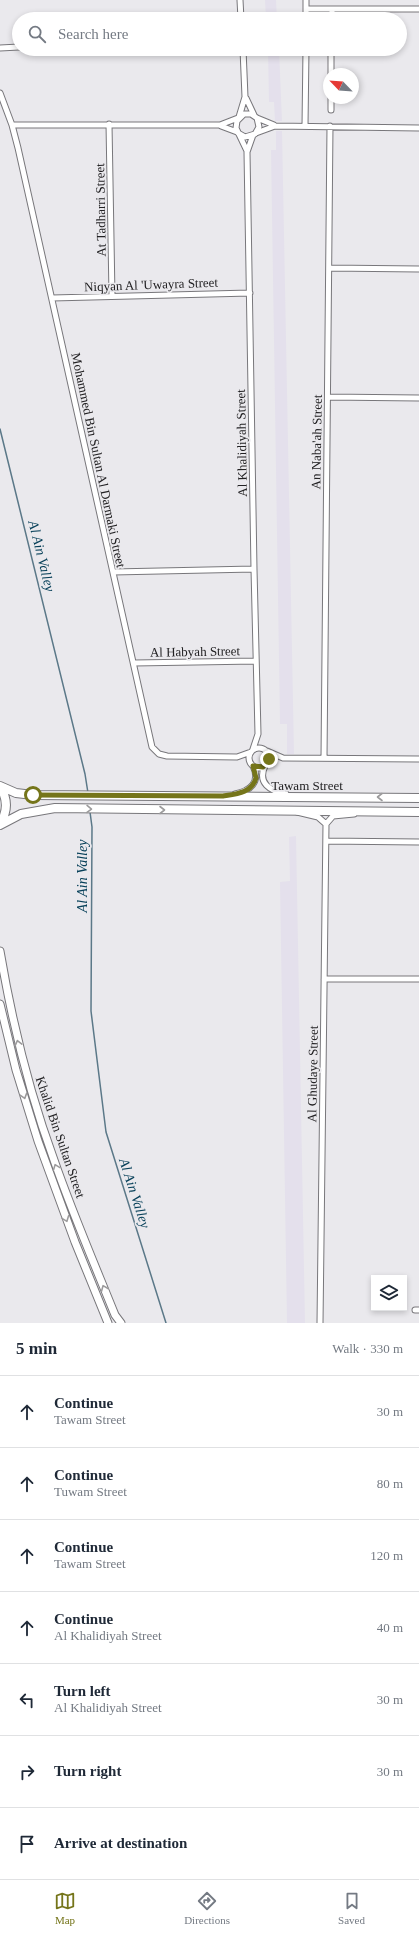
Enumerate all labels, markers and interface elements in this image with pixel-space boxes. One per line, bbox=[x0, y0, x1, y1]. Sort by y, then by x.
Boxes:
search box bbox=[12, 12, 407, 56]
icon: search bbox=[26, 23, 48, 45]
text: Search here bbox=[58, 26, 128, 42]
north arrow bbox=[323, 68, 359, 104]
street label: At Tadharri Street bbox=[92, 163, 109, 257]
street label: Niqyan Al 'Uwayra Street bbox=[84, 275, 219, 294]
street label: Mohammed Bin Sultan Al Darmaki Street bbox=[68, 351, 129, 569]
street label: Al Khalidiyah Street bbox=[233, 389, 250, 497]
street label: An Naba'ah Street bbox=[308, 394, 325, 490]
water label: Al Ain Valley bbox=[25, 518, 58, 594]
street label: Al Habyah Street bbox=[150, 643, 241, 660]
route end bbox=[260, 750, 278, 768]
street label: Tawam Street bbox=[271, 778, 343, 793]
route start bbox=[24, 786, 42, 804]
one-way arrow bbox=[377, 793, 383, 802]
one-way arrow bbox=[86, 805, 92, 813]
one-way arrow bbox=[159, 806, 165, 814]
water label: Al Ain Valley bbox=[75, 839, 90, 913]
street label: Al Ghudaye Street bbox=[304, 1025, 321, 1123]
one-way arrow bbox=[15, 1039, 23, 1046]
street label: Khalid Bin Sultan Street bbox=[33, 1074, 88, 1200]
one-way arrow bbox=[19, 1092, 28, 1099]
water label: Al Ain Valley bbox=[116, 1155, 153, 1231]
one-way arrow bbox=[53, 1163, 61, 1170]
one-way arrow bbox=[62, 1215, 70, 1222]
map controls bbox=[371, 1275, 407, 1311]
button: layers bbox=[371, 1275, 407, 1311]
one-way arrow bbox=[101, 1284, 109, 1291]
text: 5 min bbox=[16, 1339, 57, 1358]
text: Walk · 330 m bbox=[332, 1341, 403, 1356]
text: Continue bbox=[54, 1395, 113, 1411]
icon: ahead bbox=[16, 1401, 38, 1423]
text: 30 m bbox=[377, 1404, 403, 1419]
text: Tawam Street bbox=[54, 1412, 126, 1427]
text: Continue bbox=[54, 1467, 113, 1483]
icon: ahead bbox=[16, 1473, 38, 1495]
text: 80 m bbox=[377, 1476, 403, 1491]
text: Tuwam Street bbox=[54, 1484, 127, 1499]
text: Continue bbox=[54, 1539, 113, 1555]
icon: ahead bbox=[16, 1545, 38, 1567]
text: 120 m bbox=[370, 1548, 403, 1563]
text: Tawam Street bbox=[54, 1556, 126, 1571]
text: Continue bbox=[54, 1611, 113, 1627]
icon: ahead bbox=[16, 1617, 38, 1639]
text: 40 m bbox=[377, 1620, 403, 1635]
text: Al Khalidiyah Street bbox=[54, 1628, 162, 1643]
text: Turn left bbox=[54, 1683, 111, 1699]
icon: left bbox=[16, 1689, 38, 1711]
text: 30 m bbox=[377, 1692, 403, 1707]
text: Al Khalidiyah Street bbox=[54, 1700, 162, 1715]
icon: right bbox=[16, 1761, 38, 1783]
text: Turn right bbox=[54, 1763, 121, 1779]
text: 30 m bbox=[377, 1764, 403, 1779]
icon: arrive bbox=[16, 1833, 38, 1855]
text: Arrive at destination bbox=[54, 1835, 187, 1851]
tab: Map bbox=[54, 1890, 76, 1926]
tab: Directions bbox=[184, 1890, 230, 1926]
tab: Saved bbox=[338, 1890, 365, 1926]

